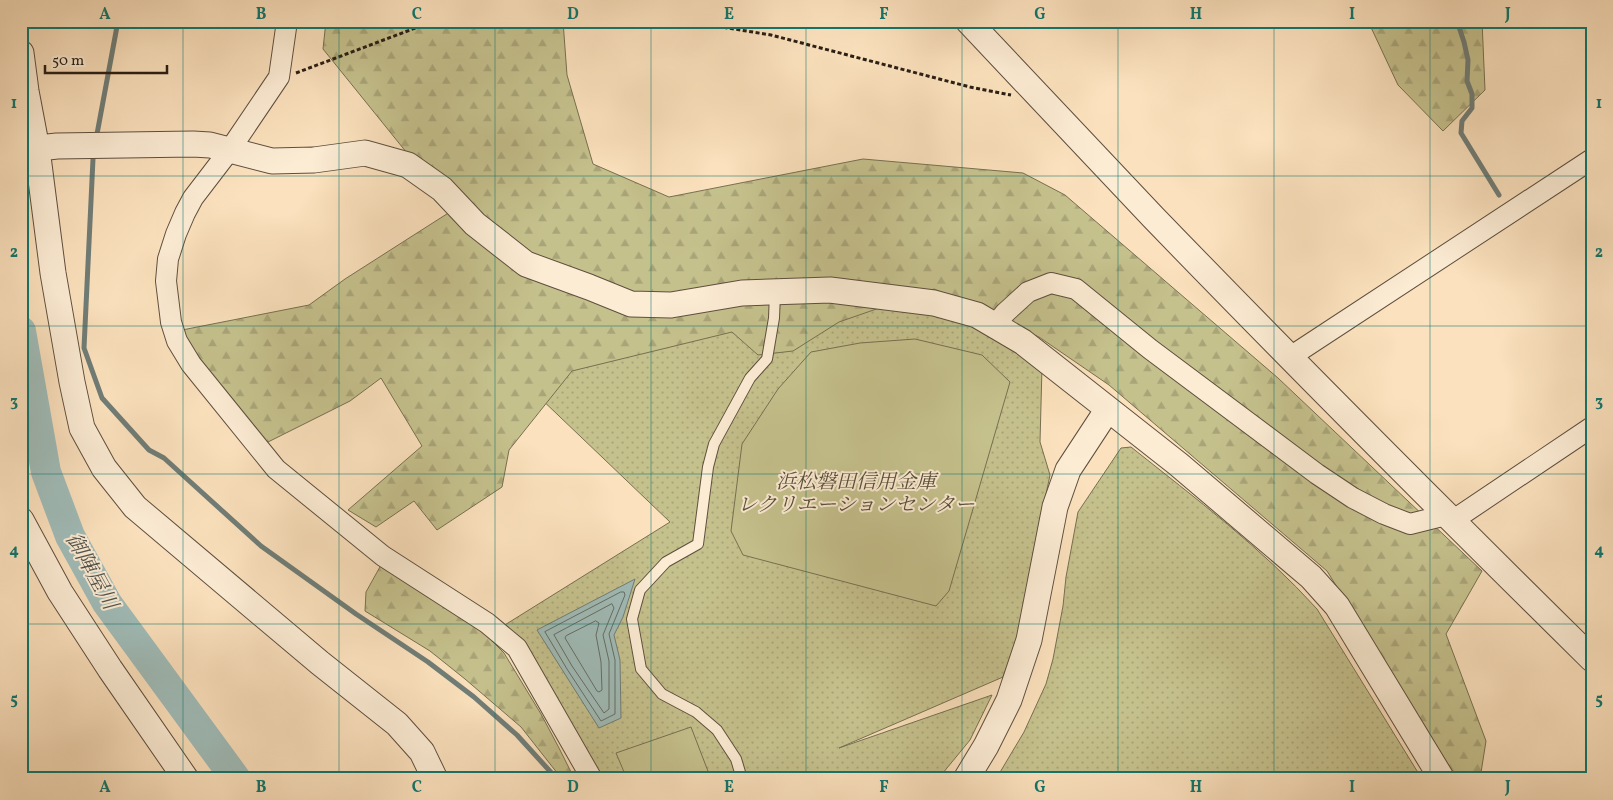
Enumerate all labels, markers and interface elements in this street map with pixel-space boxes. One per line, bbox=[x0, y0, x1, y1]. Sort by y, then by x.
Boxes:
text: A bbox=[99, 4, 111, 26]
text: B bbox=[256, 4, 267, 26]
text: C bbox=[412, 4, 422, 26]
text: D bbox=[567, 4, 579, 26]
text: E bbox=[724, 4, 734, 26]
text: F bbox=[879, 4, 889, 26]
text: G bbox=[1034, 4, 1046, 26]
text: H bbox=[1190, 4, 1202, 26]
text: I bbox=[1349, 4, 1355, 26]
text: J bbox=[1504, 4, 1511, 26]
scale bar bbox=[45, 42, 168, 74]
text: 50 m bbox=[52, 51, 84, 72]
text: 1 bbox=[11, 93, 17, 115]
text: 1 bbox=[1596, 93, 1602, 115]
text: 2 bbox=[10, 242, 18, 264]
text: 2 bbox=[1595, 242, 1603, 264]
text: 3 bbox=[10, 391, 18, 413]
text: 3 bbox=[1595, 391, 1603, 413]
park label: 浜松磐田信用金庫 レクリエーションセンター bbox=[737, 469, 975, 520]
water label: 御陣屋川 bbox=[58, 528, 125, 617]
text: 4 bbox=[9, 540, 19, 562]
text: 4 bbox=[1594, 540, 1604, 562]
text: 5 bbox=[10, 689, 18, 711]
text: 5 bbox=[1595, 689, 1603, 711]
text: A bbox=[99, 777, 111, 799]
text: B bbox=[256, 777, 267, 799]
text: C bbox=[412, 777, 422, 799]
text: D bbox=[567, 777, 579, 799]
text: E bbox=[724, 777, 734, 799]
text: F bbox=[879, 777, 889, 799]
text: G bbox=[1034, 777, 1046, 799]
text: H bbox=[1190, 777, 1202, 799]
text: I bbox=[1349, 777, 1355, 799]
text: J bbox=[1504, 777, 1511, 799]

